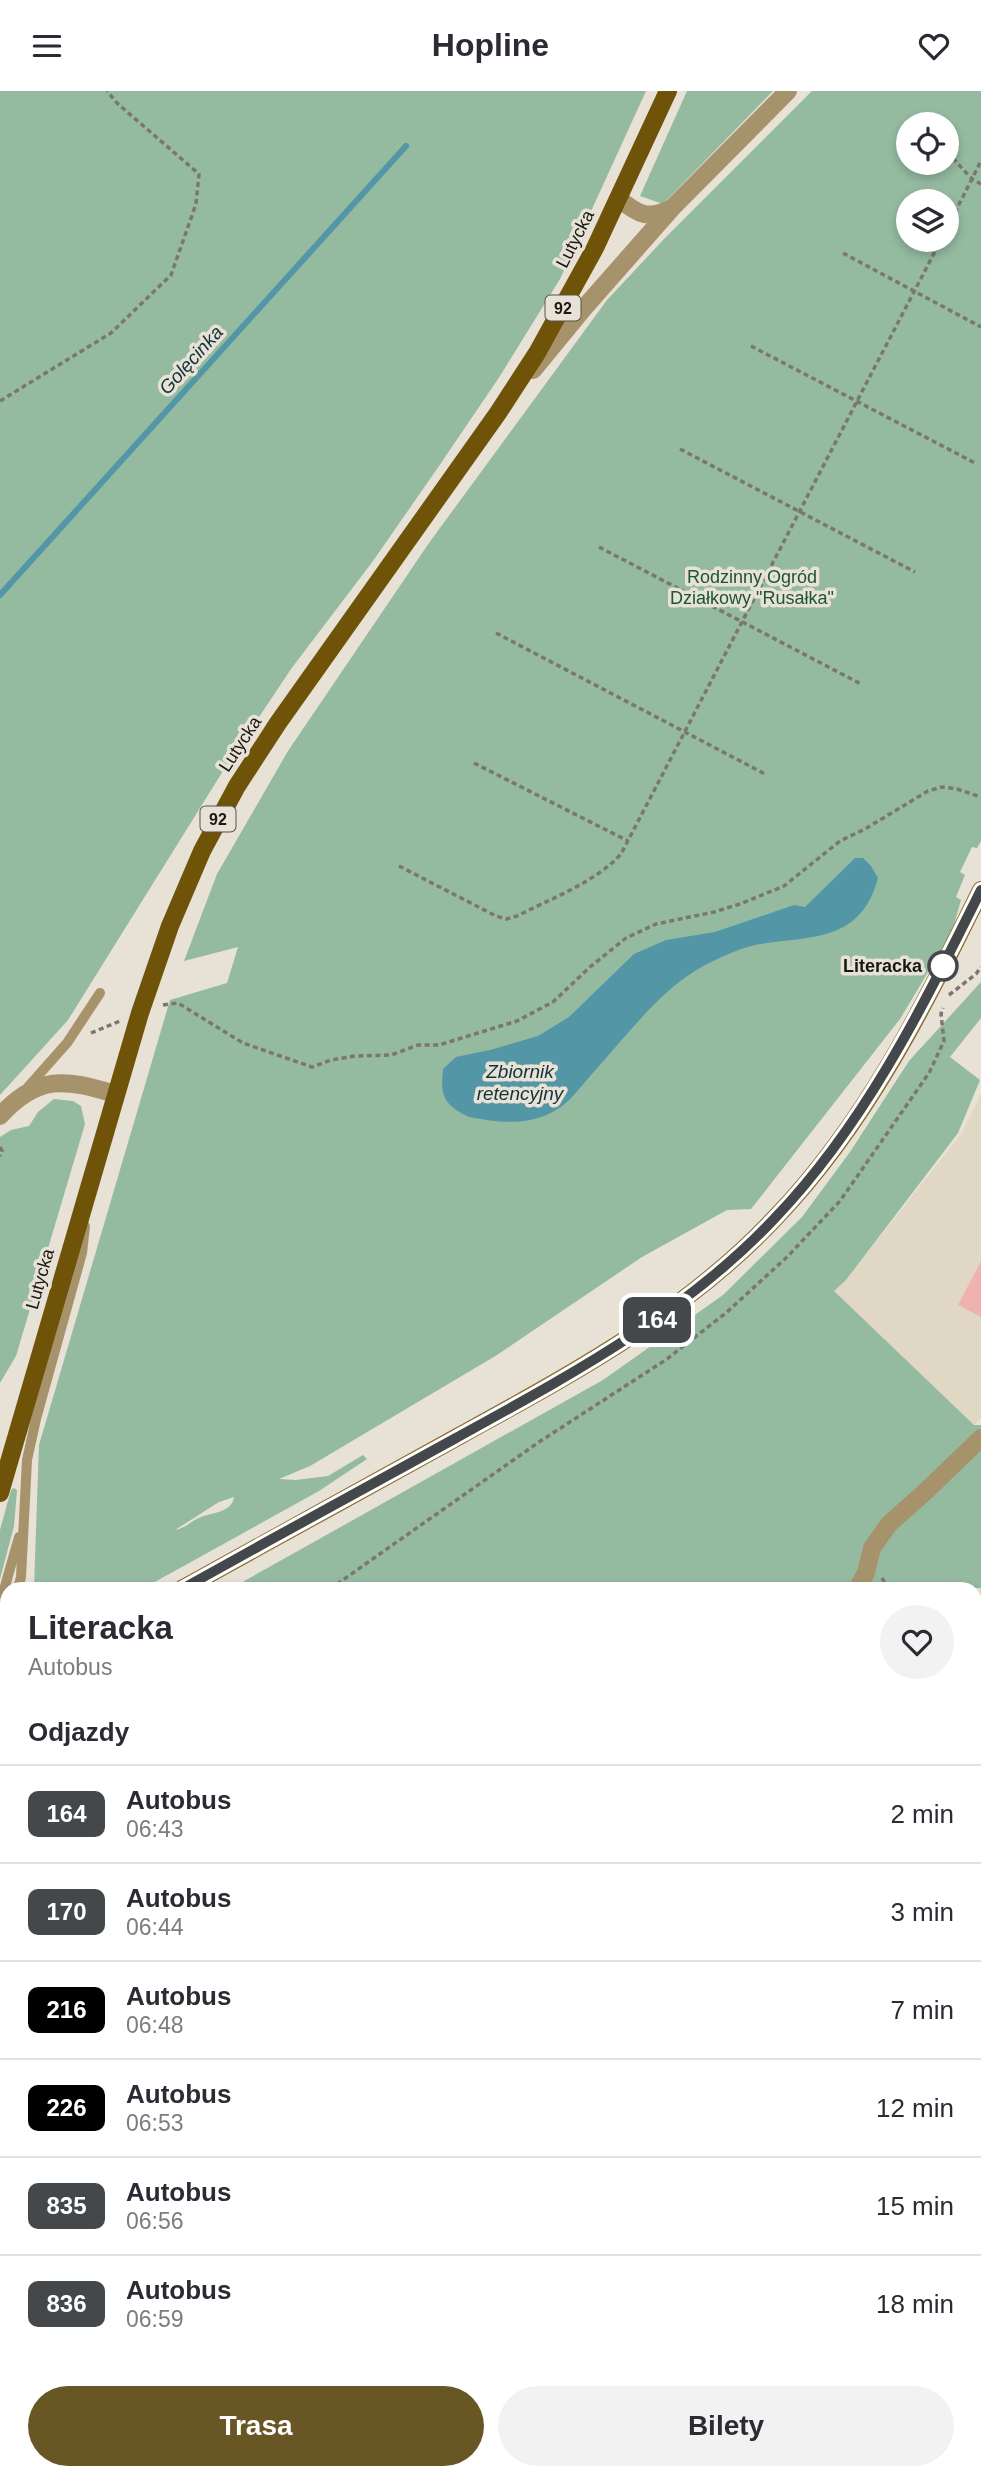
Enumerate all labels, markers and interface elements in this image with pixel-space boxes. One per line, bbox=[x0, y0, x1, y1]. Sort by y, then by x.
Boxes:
icon: menu bbox=[28, 27, 66, 65]
text: Hopline bbox=[432, 27, 549, 63]
icon: heart bbox=[915, 27, 953, 65]
map controls bbox=[896, 112, 959, 252]
button: locate bbox=[896, 112, 959, 175]
button: layers bbox=[896, 189, 959, 252]
street label: Lutycka bbox=[552, 206, 598, 271]
road number: 92 bbox=[546, 295, 580, 321]
water label: Golęcinka bbox=[155, 322, 227, 398]
park label: Rodzinny Ogród Działkowy "Rusałka" bbox=[670, 567, 834, 608]
street label: Lutycka bbox=[215, 712, 266, 775]
road number: 92 bbox=[200, 807, 235, 831]
marker: Literacka bbox=[928, 951, 958, 981]
place label: Literacka bbox=[843, 956, 923, 976]
water label: Zbiornik retencyjny bbox=[477, 1061, 565, 1104]
street label: Lutycka bbox=[22, 1245, 58, 1312]
line badge: 164 bbox=[617, 1297, 697, 1343]
text: 164 bbox=[637, 1306, 677, 1333]
button: heart bbox=[880, 1605, 954, 1679]
text: Literacka bbox=[28, 1609, 173, 1646]
text: Autobus bbox=[28, 1654, 112, 1680]
text: Odjazdy bbox=[28, 1717, 129, 1747]
text: Autobus bbox=[126, 1785, 231, 1815]
text: 2 min bbox=[890, 1799, 954, 1829]
text: 164 bbox=[46, 1800, 87, 1827]
text: 06:43 bbox=[126, 1816, 184, 1842]
text: Autobus bbox=[126, 1883, 231, 1913]
text: 3 min bbox=[890, 1897, 954, 1927]
text: 170 bbox=[46, 1898, 87, 1925]
text: 06:44 bbox=[126, 1914, 184, 1940]
text: Autobus bbox=[126, 1981, 231, 2011]
text: 7 min bbox=[890, 1995, 954, 2025]
text: 216 bbox=[46, 1996, 87, 2023]
text: 06:48 bbox=[126, 2012, 184, 2038]
text: Autobus bbox=[126, 2079, 231, 2109]
text: 12 min bbox=[876, 2093, 954, 2123]
text: 226 bbox=[46, 2094, 87, 2121]
text: 06:53 bbox=[126, 2110, 184, 2136]
text: Autobus bbox=[126, 2177, 231, 2207]
text: 15 min bbox=[876, 2191, 954, 2221]
text: 835 bbox=[46, 2192, 87, 2219]
text: 06:56 bbox=[126, 2208, 184, 2234]
text: Autobus bbox=[126, 2275, 231, 2305]
text: 18 min bbox=[876, 2289, 954, 2319]
text: 836 bbox=[46, 2290, 87, 2317]
text: 06:59 bbox=[126, 2306, 184, 2332]
button: Trasa bbox=[28, 2386, 484, 2466]
button: Bilety bbox=[498, 2386, 954, 2466]

